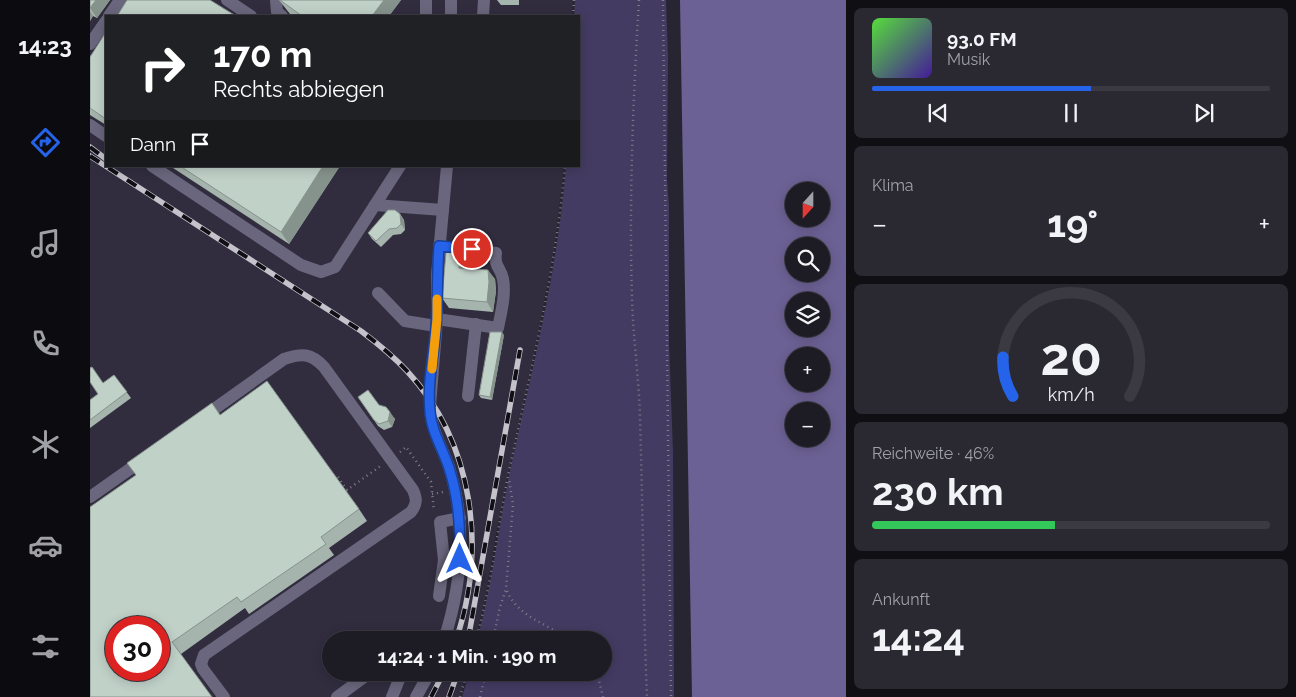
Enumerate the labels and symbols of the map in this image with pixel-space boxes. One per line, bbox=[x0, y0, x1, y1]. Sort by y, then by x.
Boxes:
north arrow bbox=[785, 182, 830, 228]
pin bbox=[451, 228, 493, 270]
position arrow bbox=[433, 532, 485, 584]
speed limit sign: 30 bbox=[105, 616, 170, 681]

